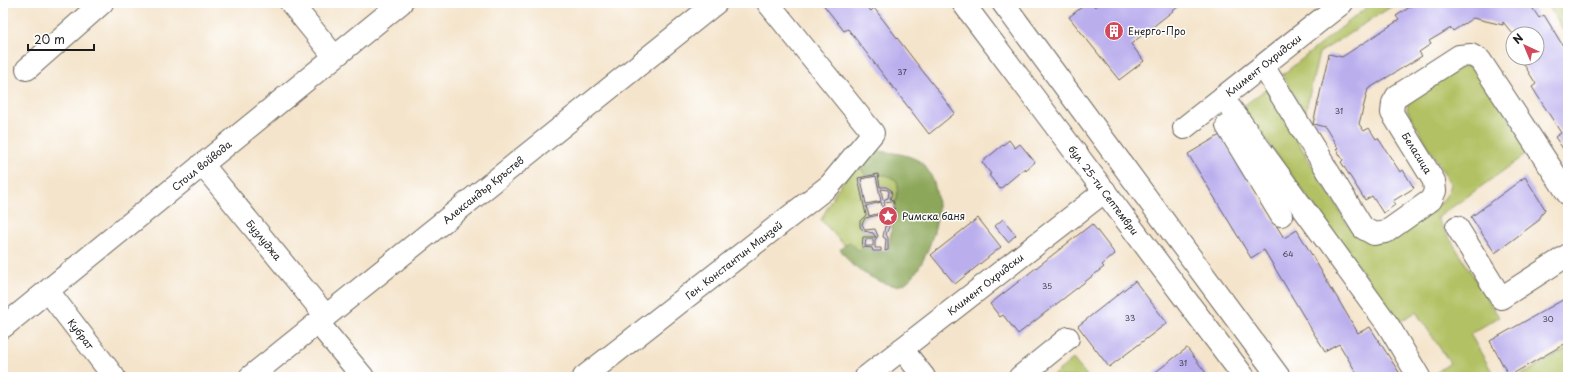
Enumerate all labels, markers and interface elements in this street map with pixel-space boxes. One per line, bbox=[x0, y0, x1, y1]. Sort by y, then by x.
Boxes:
building icon: Енерго-Про bbox=[1103, 20, 1125, 42]
place label: Енерго-Про bbox=[1128, 23, 1186, 38]
scale bar bbox=[28, 26, 94, 52]
north arrow bbox=[1505, 26, 1545, 66]
text: N bbox=[1509, 29, 1527, 48]
text: 20 m bbox=[34, 30, 65, 48]
street label: Климент Охридски bbox=[1222, 30, 1304, 100]
house number: 37 bbox=[897, 66, 907, 78]
house number: 31 bbox=[1335, 105, 1343, 117]
street label: Беласица bbox=[1399, 129, 1436, 177]
street label: Стоил войвода bbox=[168, 136, 235, 194]
street label: бул. 25-ти Септември bbox=[1065, 142, 1143, 238]
street label: Александър Кръстев bbox=[439, 152, 527, 227]
place icon: Римска баня bbox=[877, 205, 899, 227]
place label: Римска баня bbox=[902, 208, 965, 223]
street label: Бузлуджа bbox=[243, 216, 286, 264]
street label: Ген. Константин Манзей bbox=[682, 217, 785, 303]
house number: 64 bbox=[1283, 248, 1293, 260]
street label: Климент Охридски bbox=[944, 249, 1026, 318]
house number: 35 bbox=[1042, 280, 1052, 292]
house number: 33 bbox=[1125, 312, 1135, 324]
house number: 30 bbox=[1542, 313, 1554, 325]
street label: Кубрат bbox=[65, 315, 99, 353]
house number: 31 bbox=[1179, 357, 1187, 369]

